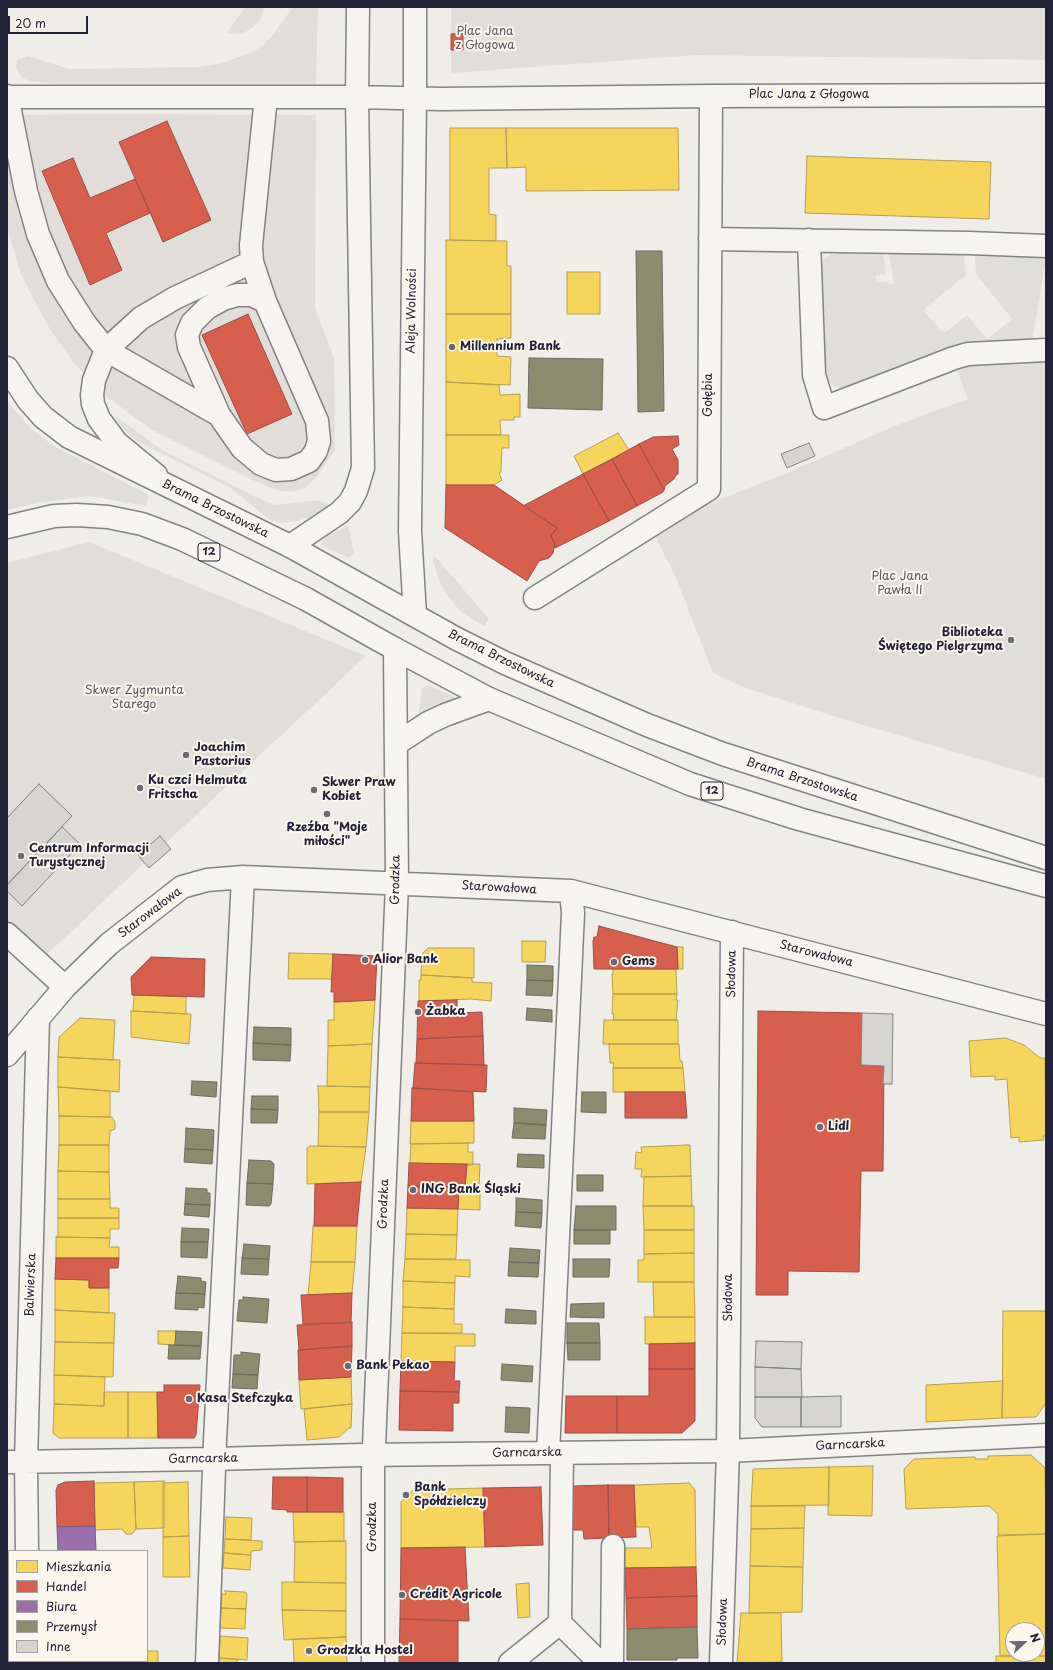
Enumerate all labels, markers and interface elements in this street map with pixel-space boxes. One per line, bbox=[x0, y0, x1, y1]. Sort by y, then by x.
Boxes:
scale bar bbox=[10, 8, 90, 34]
text: 20 m bbox=[15, 14, 46, 32]
park label: Plac Jana z Głogowa bbox=[455, 25, 515, 53]
street label: Plac Jana z Głogowa bbox=[749, 88, 869, 102]
street label: Aleja Wolności bbox=[404, 268, 420, 354]
place label: Millennium Bank bbox=[460, 340, 561, 354]
marker: Millennium Bank bbox=[447, 342, 457, 352]
street label: Gołębia bbox=[702, 373, 716, 417]
street label: Brama Brzostowska bbox=[159, 477, 271, 541]
road number: 12 bbox=[198, 543, 220, 561]
park label: Plac Jana Pawła II bbox=[871, 570, 929, 598]
place label: Biblioteka Świętego Pielgrzyma bbox=[878, 626, 1003, 654]
street label: Brama Brzostowska bbox=[445, 627, 557, 691]
marker: Biblioteka Świętego Pielgrzyma bbox=[1006, 635, 1016, 645]
park label: Skwer Zygmunta Starego bbox=[84, 684, 184, 712]
place label: Joachim Pastorius bbox=[194, 741, 251, 769]
marker: Joachim Pastorius bbox=[181, 750, 191, 760]
street label: Brama Brzostowska bbox=[744, 755, 860, 805]
place label: Ku czci Helmuta Fritscha bbox=[148, 774, 247, 802]
place label: Skwer Praw Kobiet bbox=[322, 776, 396, 804]
road number: 12 bbox=[701, 782, 723, 800]
marker: Ku czci Helmuta Fritscha bbox=[135, 783, 145, 793]
marker: Skwer Praw Kobiet bbox=[309, 785, 319, 795]
marker: Rzeźba "Moje miłości" bbox=[322, 809, 332, 819]
place label: Rzeźba "Moje miłości" bbox=[287, 821, 367, 849]
place label: Centrum Informacji Turystycznej bbox=[29, 842, 149, 870]
marker: Centrum Informacji Turystycznej bbox=[16, 851, 26, 861]
street label: Grodzka bbox=[388, 855, 404, 905]
street label: Starowałowa bbox=[461, 879, 537, 897]
street label: Starowałowa bbox=[116, 885, 184, 941]
street label: Starowałowa bbox=[778, 938, 854, 970]
street label: Słodowa bbox=[724, 950, 740, 998]
place label: Alior Bank bbox=[373, 953, 438, 967]
marker: Alior Bank bbox=[360, 955, 370, 965]
place label: Gems bbox=[622, 955, 655, 969]
marker: Gems bbox=[609, 957, 619, 967]
place label: Żabka bbox=[426, 1005, 466, 1019]
marker: Żabka bbox=[413, 1007, 423, 1017]
place label: Lidl bbox=[828, 1120, 849, 1134]
marker: Lidl bbox=[815, 1122, 825, 1132]
street label: Grodzka bbox=[376, 1179, 392, 1229]
place label: ING Bank Śląski bbox=[421, 1183, 521, 1197]
marker: ING Bank Śląski bbox=[408, 1185, 418, 1195]
street label: Balwierska bbox=[23, 1253, 39, 1317]
street label: Słodowa bbox=[722, 1274, 736, 1322]
place label: Bank Pekao bbox=[356, 1359, 429, 1373]
marker: Bank Pekao bbox=[343, 1361, 353, 1371]
place label: Kasa Stefczyka bbox=[197, 1392, 293, 1406]
marker: Kasa Stefczyka bbox=[184, 1394, 194, 1404]
street label: Garncarska bbox=[815, 1436, 885, 1454]
street label: Garncarska bbox=[492, 1445, 562, 1461]
street label: Garncarska bbox=[168, 1451, 238, 1467]
place label: Bank Spółdzielczy bbox=[414, 1481, 486, 1509]
marker: Bank Spółdzielczy bbox=[401, 1490, 411, 1500]
street label: Grodzka bbox=[366, 1502, 380, 1552]
legend bbox=[8, 1550, 148, 1662]
text: Mieszkania bbox=[46, 1557, 111, 1575]
text: Handel bbox=[46, 1577, 86, 1595]
place label: Crédit Agricole bbox=[410, 1588, 502, 1602]
marker: Crédit Agricole bbox=[397, 1590, 407, 1600]
text: Biura bbox=[46, 1597, 77, 1615]
street label: Słodowa bbox=[715, 1598, 731, 1646]
text: Przemysł bbox=[46, 1617, 97, 1635]
north arrow bbox=[1005, 1622, 1045, 1662]
text: N bbox=[1026, 1630, 1045, 1645]
text: Inne bbox=[46, 1637, 71, 1655]
place label: Grodzka Hostel bbox=[317, 1644, 413, 1658]
marker: Grodzka Hostel bbox=[304, 1646, 314, 1656]

